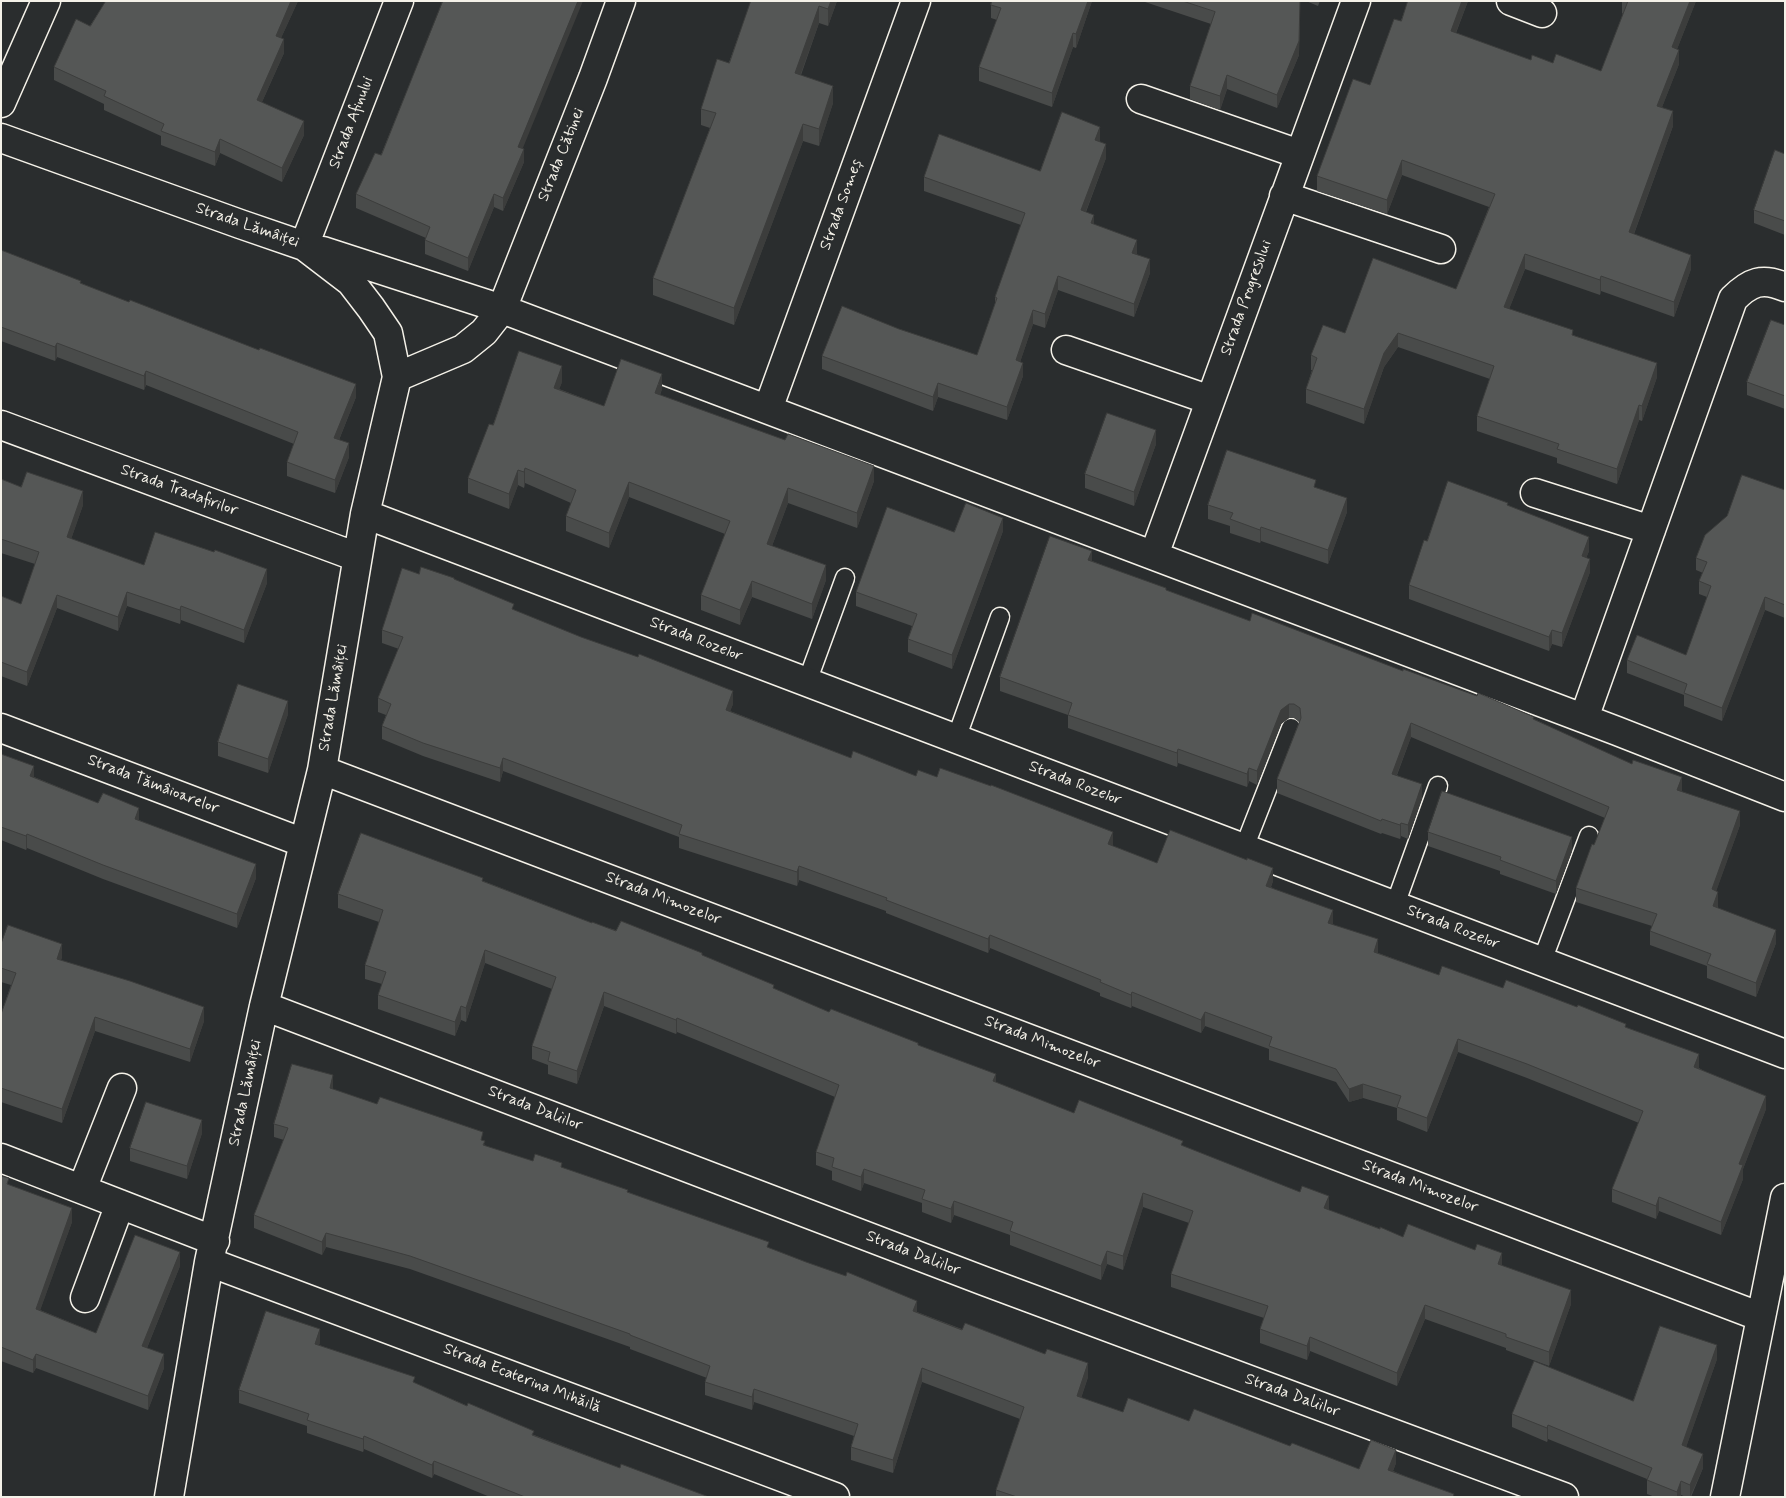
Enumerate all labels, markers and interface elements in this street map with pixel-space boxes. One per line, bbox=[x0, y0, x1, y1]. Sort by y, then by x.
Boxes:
street label: Strada Afinului bbox=[326, 74, 378, 172]
street label: Strada Cătinei bbox=[535, 105, 589, 205]
street label: Strada Someș bbox=[817, 157, 867, 253]
street label: Strada Lămâiței bbox=[193, 199, 301, 253]
street label: Strada Progresului bbox=[1217, 238, 1277, 358]
street label: Strada Tradafirilor bbox=[118, 461, 240, 521]
street label: Strada Rozelor bbox=[647, 613, 745, 667]
street label: Strada Lămâiței bbox=[315, 643, 353, 753]
street label: Strada Tămâioarelor bbox=[84, 751, 222, 819]
street label: Strada Rozelor bbox=[1026, 757, 1124, 811]
street label: Strada Mimozelor bbox=[602, 868, 724, 930]
street label: Strada Rozelor bbox=[1404, 901, 1502, 955]
street label: Strada Mimozelor bbox=[981, 1012, 1103, 1074]
street label: Strada Lămâiței bbox=[225, 1038, 267, 1148]
street label: Strada Daliilor bbox=[485, 1082, 585, 1136]
street label: Strada Mimozelor bbox=[1359, 1156, 1481, 1218]
street label: Strada Daliilor bbox=[863, 1227, 963, 1281]
street label: Strada Ecaterina Mihăilă bbox=[440, 1340, 604, 1418]
street label: Strada Daliilor bbox=[1242, 1370, 1342, 1422]

